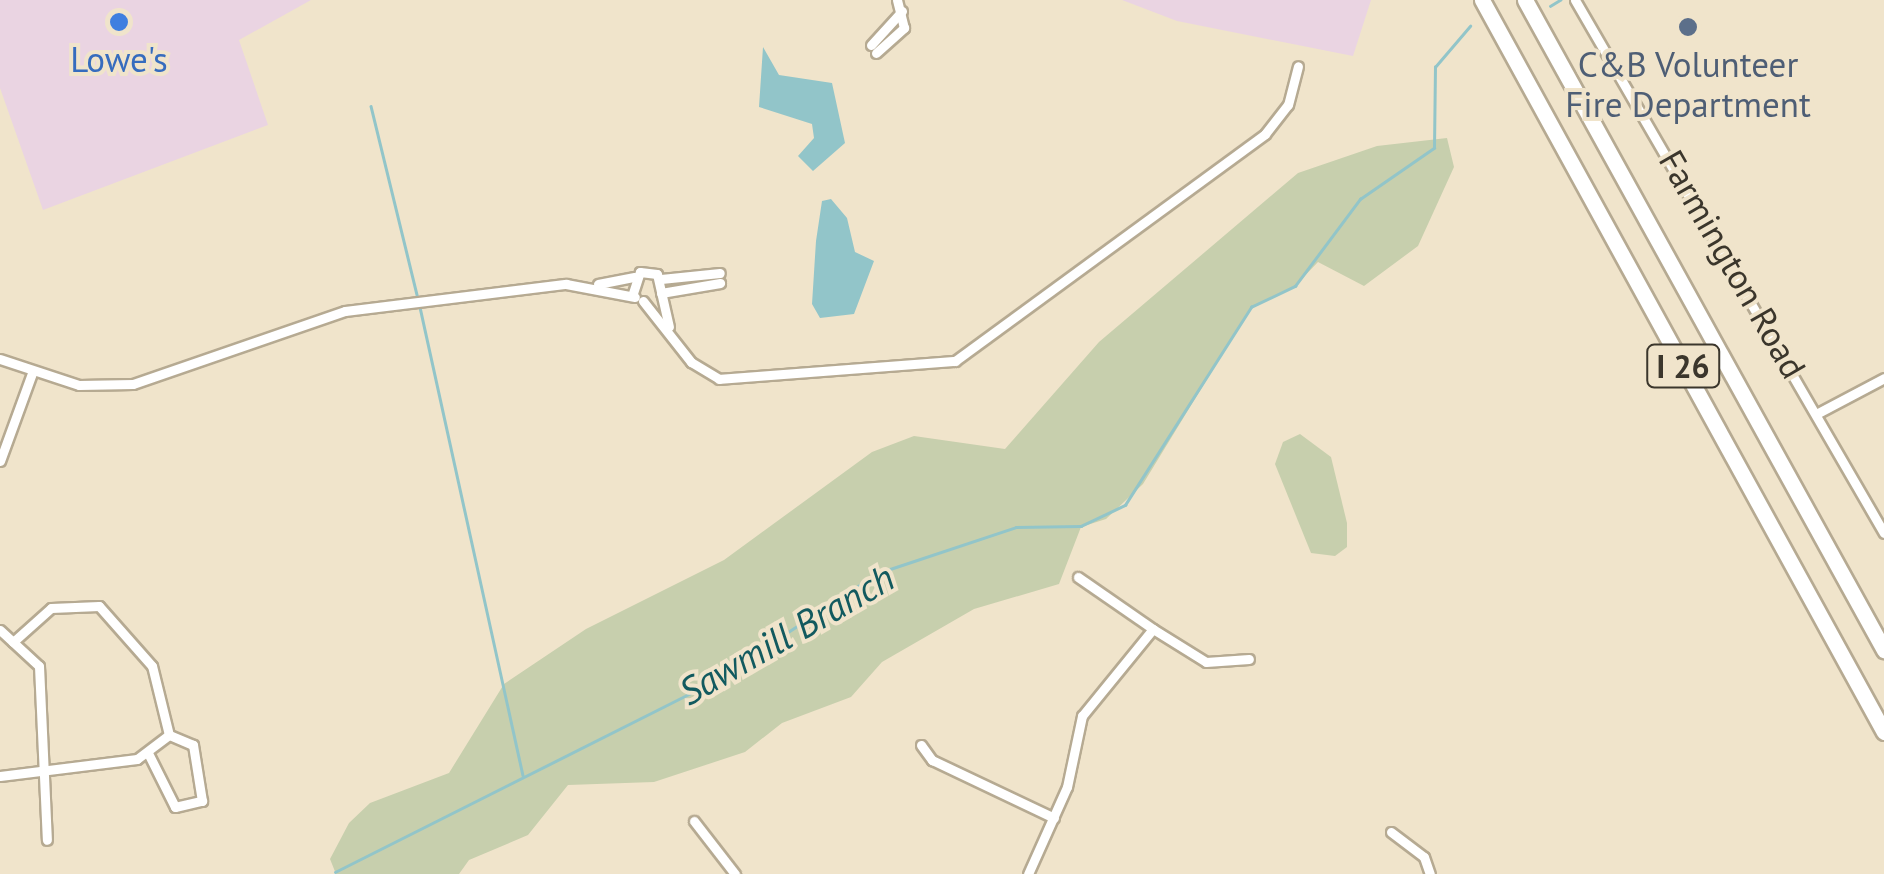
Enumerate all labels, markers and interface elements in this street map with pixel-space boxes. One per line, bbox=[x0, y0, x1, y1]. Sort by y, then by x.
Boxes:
marker: Lowe's bbox=[108, 11, 130, 33]
marker: C&B Volunteer Fire Department bbox=[1677, 16, 1699, 38]
place label: Lowe's bbox=[70, 38, 168, 80]
place label: C&B Volunteer Fire Department bbox=[1565, 43, 1811, 125]
street label: Farmington Road bbox=[1651, 143, 1815, 385]
road number: I 26 bbox=[1646, 339, 1720, 393]
water label: Sawmill Branch bbox=[670, 554, 902, 714]

